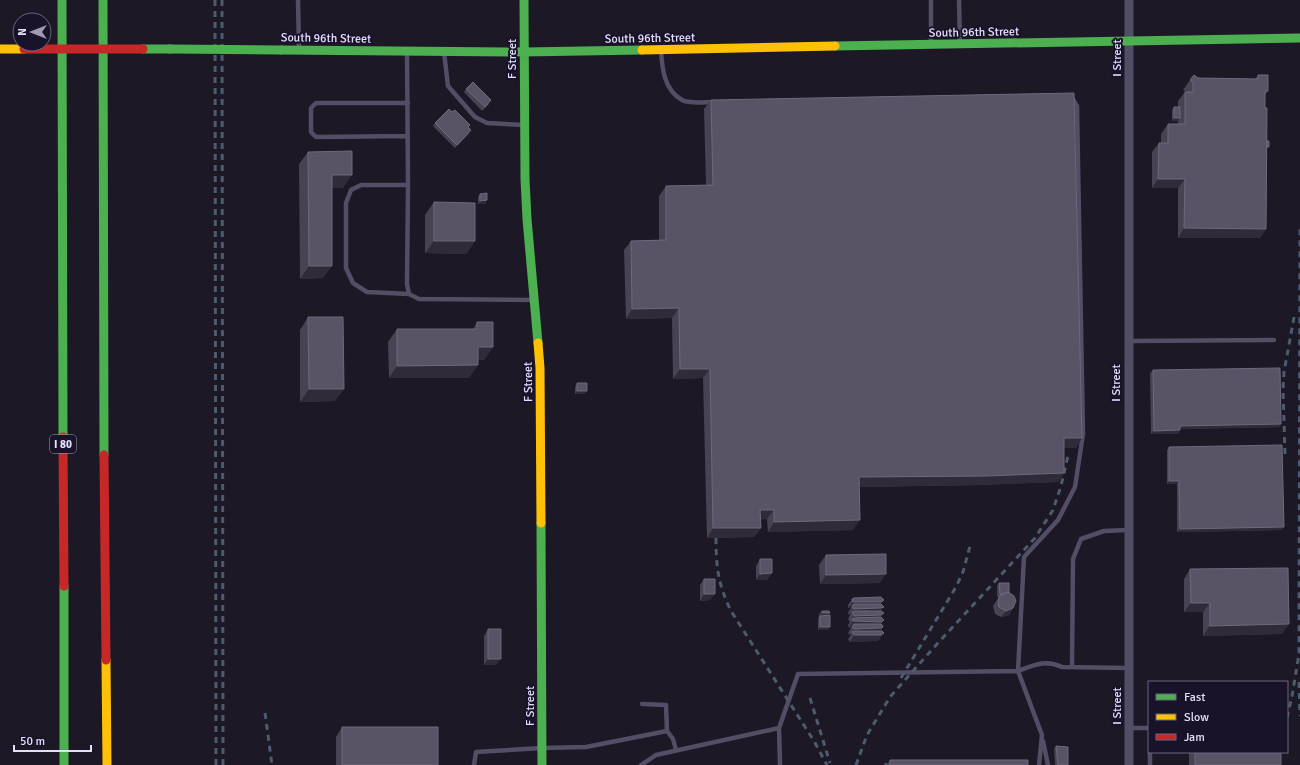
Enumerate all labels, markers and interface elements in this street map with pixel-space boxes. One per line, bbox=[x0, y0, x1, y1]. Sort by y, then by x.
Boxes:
north arrow bbox=[12, 12, 52, 52]
street label: South 96th Street bbox=[929, 24, 1019, 41]
text: N bbox=[16, 28, 29, 36]
street label: South 96th Street bbox=[281, 30, 371, 47]
street label: South 96th Street bbox=[605, 30, 695, 47]
street label: F Street bbox=[505, 39, 520, 79]
street label: I Street bbox=[1110, 39, 1125, 77]
street label: F Street bbox=[521, 362, 536, 402]
street label: I Street bbox=[1109, 364, 1124, 402]
road number: I 80 bbox=[50, 435, 76, 453]
legend bbox=[1148, 681, 1288, 753]
street label: F Street bbox=[523, 686, 538, 726]
street label: I Street bbox=[1110, 687, 1125, 725]
text: Fast bbox=[1184, 690, 1205, 705]
text: Slow bbox=[1184, 710, 1209, 725]
scale bar bbox=[14, 727, 91, 753]
text: Jam bbox=[1184, 730, 1205, 745]
text: 50 m bbox=[20, 734, 45, 749]

